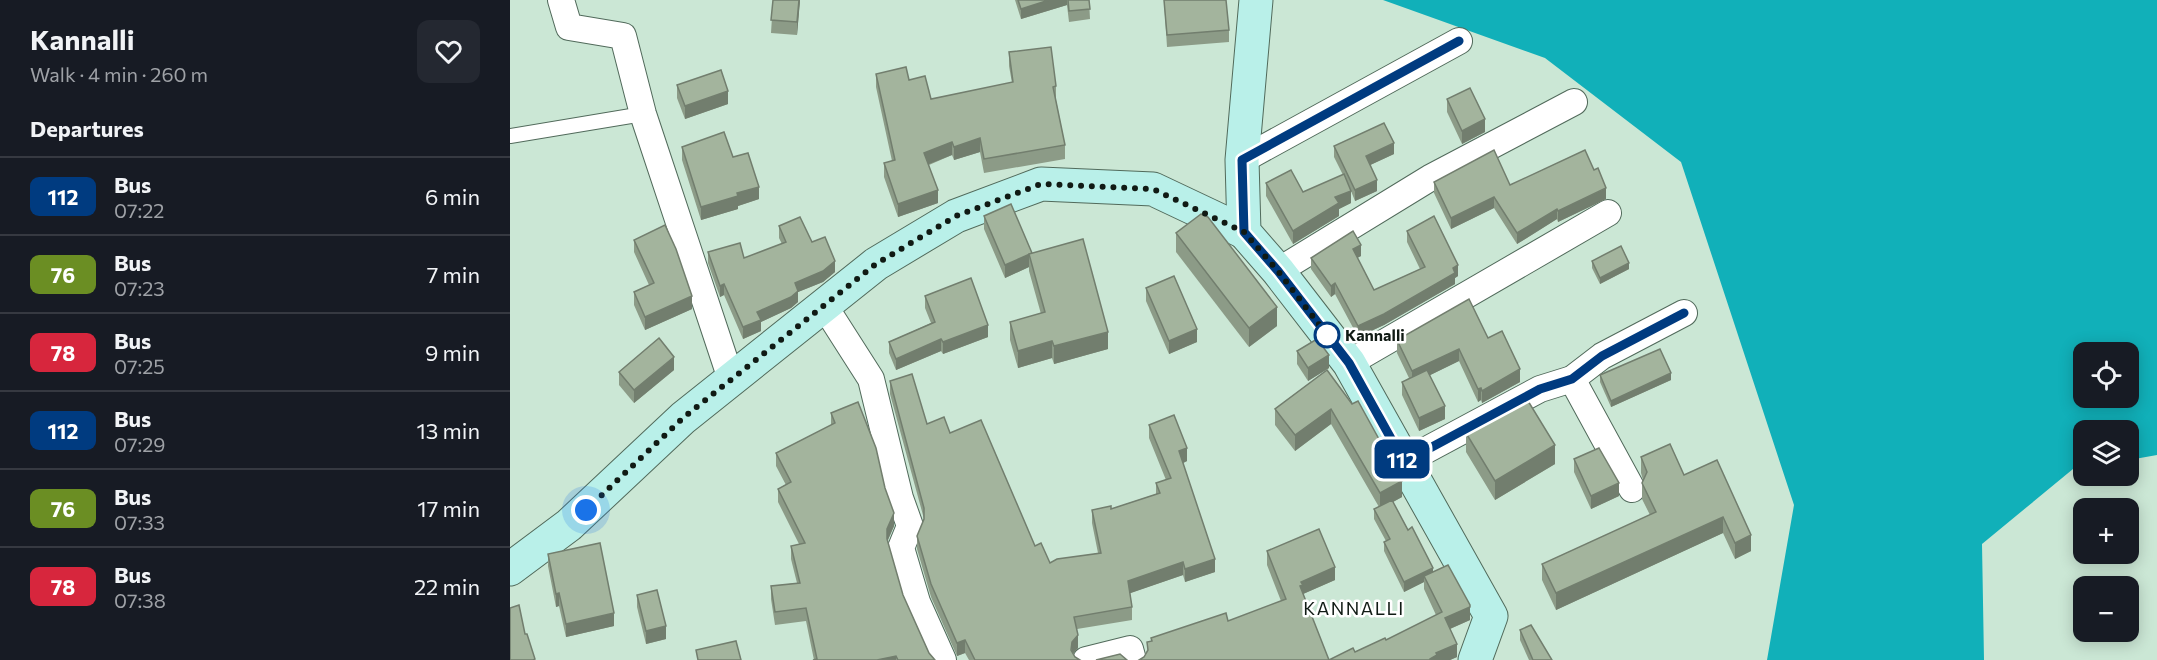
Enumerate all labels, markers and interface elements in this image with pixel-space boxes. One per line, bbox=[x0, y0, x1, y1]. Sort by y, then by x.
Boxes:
button: heart bbox=[417, 20, 480, 83]
text: Kannalli bbox=[30, 22, 135, 56]
text: Walk · 4 min · 260 m bbox=[30, 62, 208, 86]
text: Departures bbox=[30, 115, 144, 142]
text: Bus bbox=[114, 171, 151, 198]
text: 6 min bbox=[425, 183, 480, 210]
text: 112 bbox=[48, 184, 78, 209]
text: 07:22 bbox=[114, 198, 164, 222]
text: Bus bbox=[114, 249, 151, 276]
text: 7 min bbox=[427, 261, 480, 288]
text: 76 bbox=[51, 262, 75, 287]
text: 07:23 bbox=[114, 276, 165, 300]
marker: Kannalli bbox=[1314, 322, 1340, 348]
place label: Kannalli bbox=[1345, 325, 1405, 344]
text: Bus bbox=[114, 327, 151, 354]
text: 9 min bbox=[425, 339, 480, 366]
text: 78 bbox=[51, 340, 75, 365]
map controls bbox=[2073, 342, 2139, 642]
button: locate bbox=[2073, 342, 2139, 408]
text: 07:25 bbox=[114, 354, 165, 378]
text: Bus bbox=[114, 405, 151, 432]
text: 13 min bbox=[416, 417, 480, 444]
text: 112 bbox=[48, 418, 78, 443]
button: layers bbox=[2073, 420, 2139, 486]
text: 07:29 bbox=[114, 432, 165, 456]
line badge: 112 bbox=[1368, 440, 1436, 478]
text: 112 bbox=[1387, 447, 1417, 472]
text: Bus bbox=[114, 483, 151, 510]
text: 17 min bbox=[417, 495, 480, 522]
your location bbox=[571, 495, 601, 525]
text: 76 bbox=[51, 496, 75, 521]
button: + bbox=[2073, 498, 2139, 564]
text: 07:33 bbox=[114, 510, 165, 534]
text: Bus bbox=[114, 561, 151, 588]
text: 22 min bbox=[414, 573, 480, 600]
text: 78 bbox=[51, 574, 75, 599]
button: − bbox=[2073, 576, 2139, 642]
text: 07:38 bbox=[114, 588, 166, 612]
district label: KANNALLI bbox=[1303, 597, 1405, 619]

